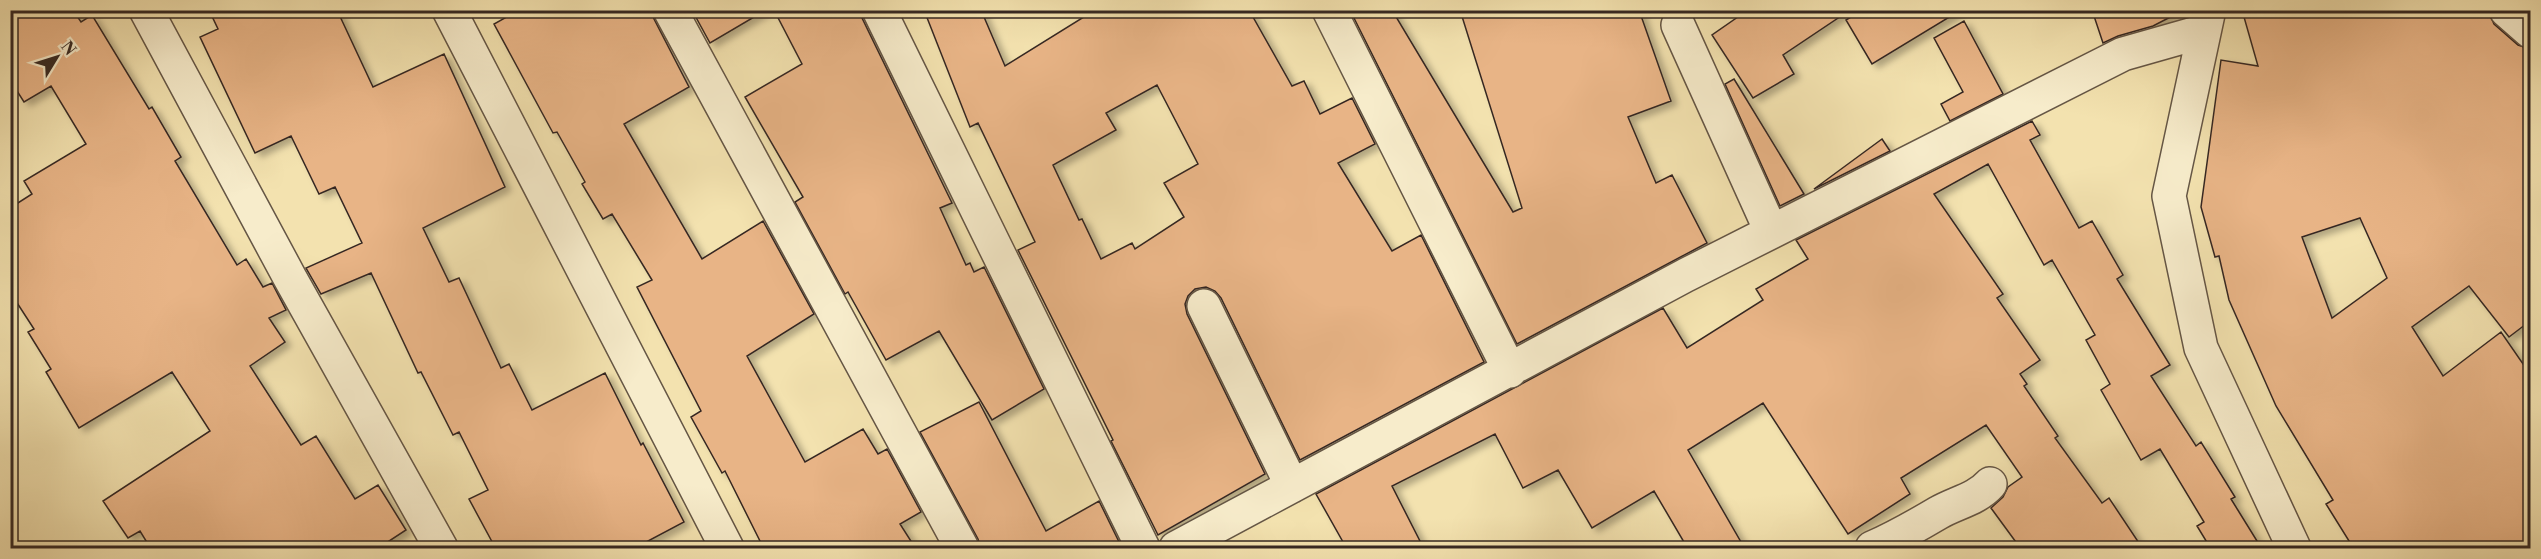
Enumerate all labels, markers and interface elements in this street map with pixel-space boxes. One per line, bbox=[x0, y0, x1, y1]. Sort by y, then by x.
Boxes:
north arrow bbox=[27, 27, 87, 87]
text: N bbox=[56, 37, 80, 60]

